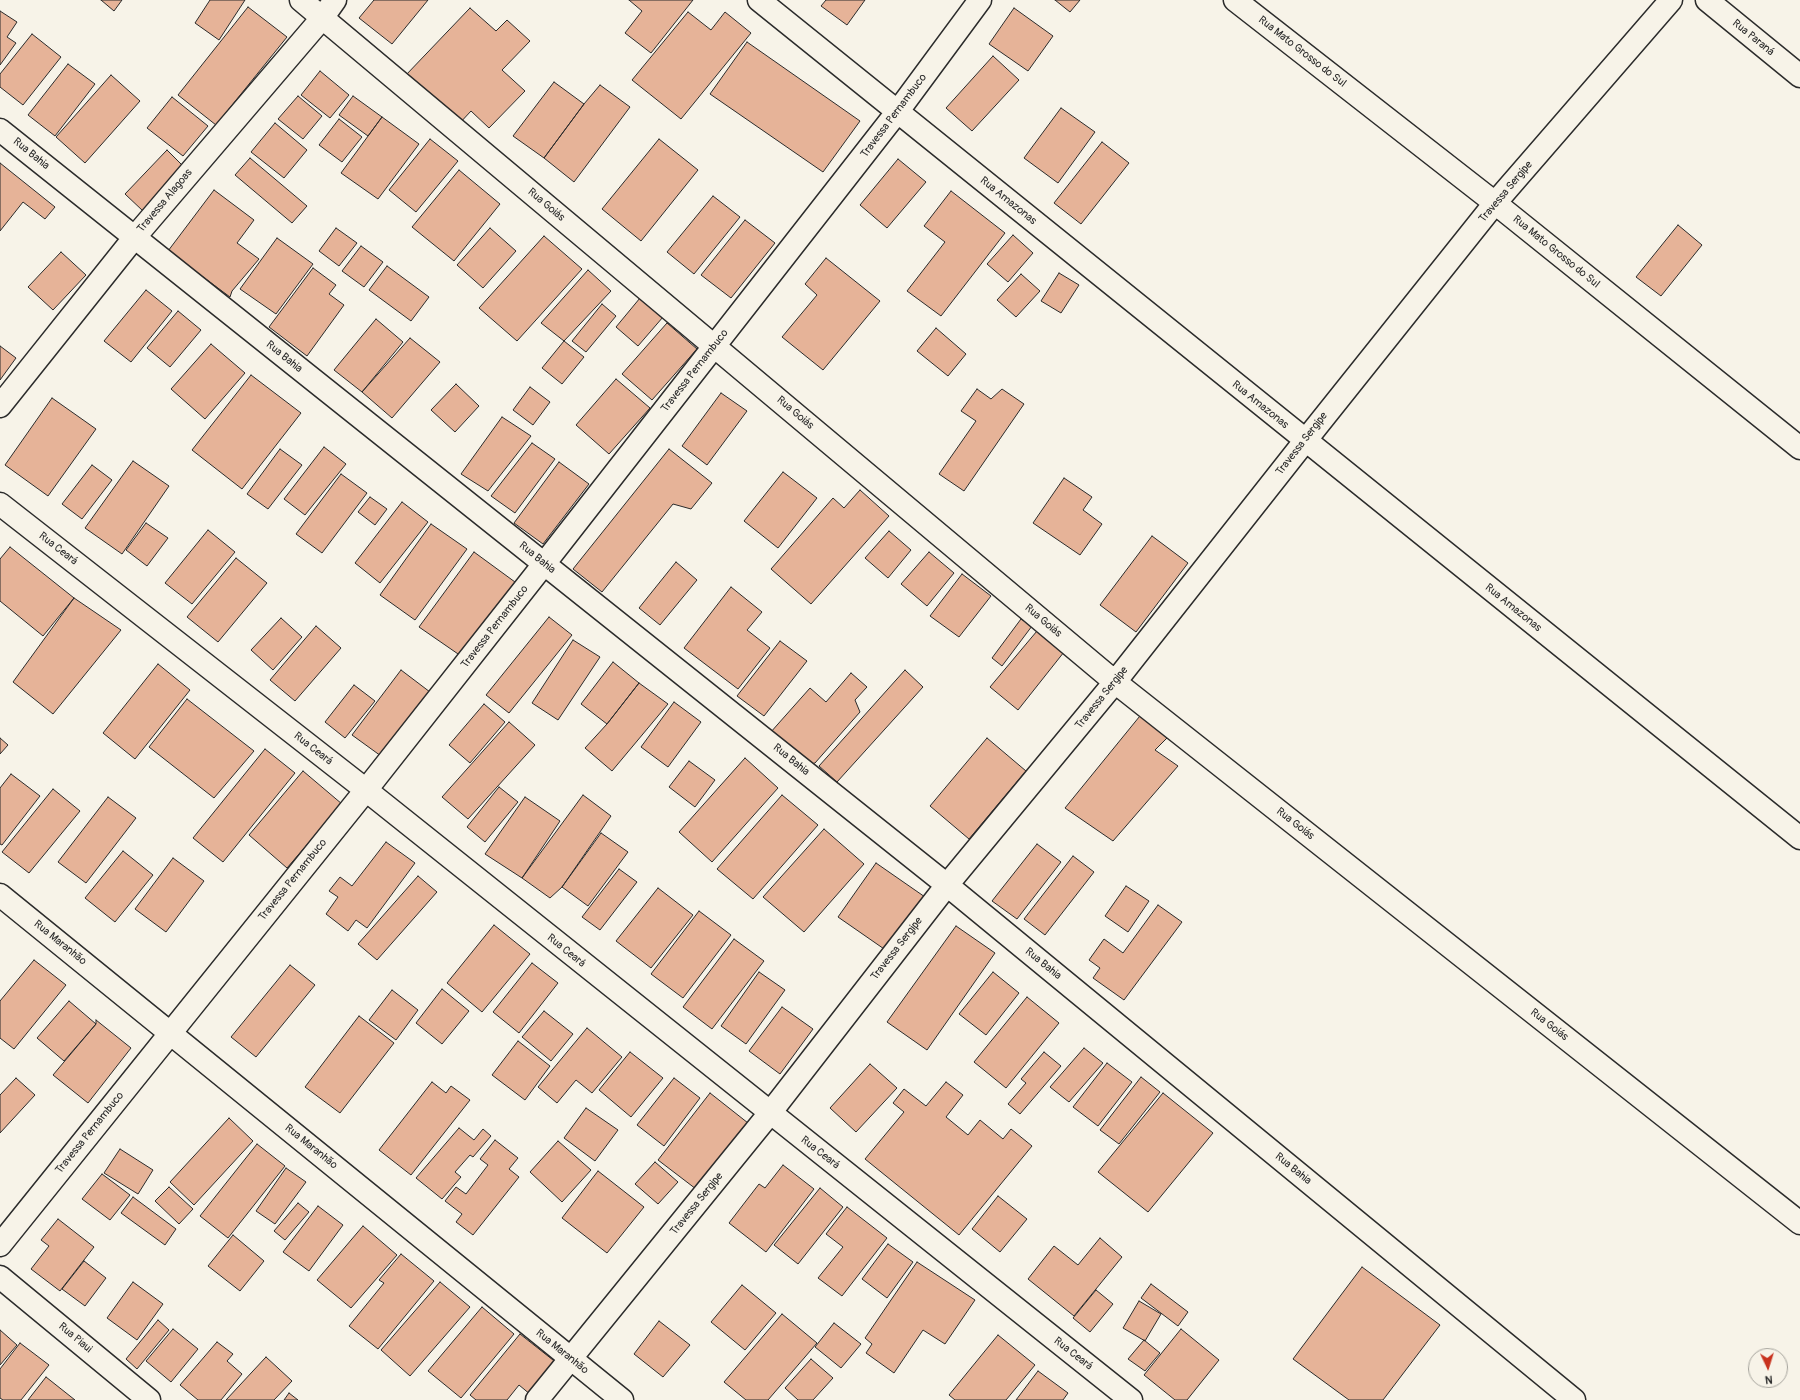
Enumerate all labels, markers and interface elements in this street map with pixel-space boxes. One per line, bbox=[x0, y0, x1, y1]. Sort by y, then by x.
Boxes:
street label: Rua Mato Grosso do Sul bbox=[1255, 14, 1349, 90]
street label: Rua Paraná bbox=[1729, 17, 1777, 59]
street label: Travessa Pernambuco bbox=[858, 72, 930, 160]
street label: Rua Bahia bbox=[10, 135, 52, 173]
street label: Travessa Sergipe bbox=[1476, 158, 1536, 226]
street label: Travessa Alagoas bbox=[135, 167, 195, 235]
street label: Rua Amazonas bbox=[977, 174, 1039, 228]
street label: Rua Goiás bbox=[525, 186, 567, 224]
street label: Rua Mato Grosso do Sul bbox=[1510, 213, 1602, 291]
street label: Travessa Pernambuco bbox=[659, 327, 731, 415]
street label: Rua Bahia bbox=[263, 338, 305, 376]
street label: Rua Amazonas bbox=[1229, 378, 1291, 432]
street label: Rua Goiás bbox=[774, 394, 816, 432]
street label: Travessa Sergipe bbox=[1273, 410, 1331, 478]
street label: Rua Ceará bbox=[36, 530, 80, 568]
street label: Rua Bahia bbox=[516, 539, 558, 577]
street label: Rua Amazonas bbox=[1482, 581, 1544, 635]
street label: Travessa Pernambuco bbox=[459, 583, 531, 671]
street label: Rua Goiás bbox=[1022, 602, 1064, 640]
street label: Travessa Sergipe bbox=[1073, 664, 1131, 732]
street label: Rua Ceará bbox=[291, 730, 335, 768]
street label: Rua Bahia bbox=[770, 741, 812, 779]
street label: Rua Goiás bbox=[1273, 805, 1317, 843]
street label: Travessa Pernambuco bbox=[256, 836, 330, 924]
street label: Travessa Sergipe bbox=[868, 915, 926, 983]
street label: Rua Maranhão bbox=[31, 918, 89, 968]
street label: Rua Ceará bbox=[544, 931, 588, 971]
street label: Rua Bahia bbox=[1022, 945, 1064, 983]
street label: Rua Goiás bbox=[1527, 1006, 1571, 1044]
street label: Travessa Pernambuco bbox=[53, 1089, 127, 1177]
street label: Rua Maranhão bbox=[282, 1122, 340, 1172]
street label: Rua Ceará bbox=[798, 1134, 842, 1172]
street label: Rua Bahia bbox=[1272, 1150, 1314, 1188]
street label: Travessa Sergipe bbox=[668, 1170, 726, 1238]
street label: Rua Piaui bbox=[56, 1320, 94, 1356]
street label: Rua Maranhão bbox=[533, 1327, 591, 1377]
street label: Rua Ceará bbox=[1051, 1335, 1095, 1373]
north arrow bbox=[1748, 1348, 1788, 1388]
text: N bbox=[1765, 1373, 1773, 1386]

